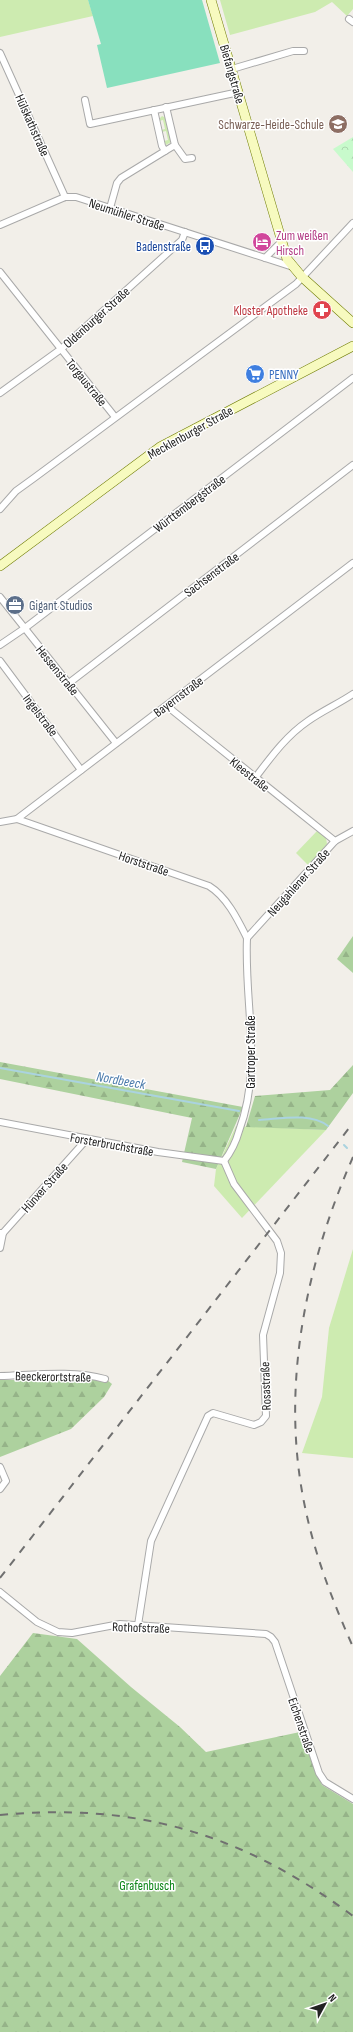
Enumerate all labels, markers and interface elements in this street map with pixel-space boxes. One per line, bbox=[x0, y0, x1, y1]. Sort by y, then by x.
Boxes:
street label: Biefangstraße bbox=[216, 43, 248, 106]
street label: Hülskathstraße bbox=[11, 92, 53, 159]
school or university icon: Schwarze-Heide-Schule bbox=[327, 113, 349, 135]
place label: Schwarze-Heide-Schule bbox=[218, 117, 324, 133]
street label: Neumühler Straße bbox=[87, 195, 167, 235]
place label: Zum weißen Hirsch bbox=[276, 228, 328, 259]
hotel icon: Zum weißen Hirsch bbox=[251, 231, 273, 253]
bus stop icon: Badenstraße bbox=[194, 235, 216, 257]
place label: Badenstraße bbox=[136, 239, 191, 255]
street label: Oldenburger Straße bbox=[60, 284, 133, 352]
pharmacy icon: Kloster Apotheke bbox=[311, 299, 333, 321]
place label: Kloster Apotheke bbox=[233, 303, 308, 319]
street label: Torgaustraße bbox=[62, 356, 110, 410]
supermarket icon: PENNY bbox=[244, 363, 266, 385]
place label: PENNY bbox=[269, 367, 299, 383]
street label: Mecklenburger Straße bbox=[145, 403, 236, 463]
street label: Württembergstraße bbox=[150, 472, 229, 536]
street label: Sachsenstraße bbox=[181, 549, 242, 601]
office icon: Gigant Studios bbox=[4, 594, 26, 616]
place label: Gigant Studios bbox=[29, 598, 93, 614]
street label: Hessenstraße bbox=[32, 642, 82, 699]
street label: Bayernstraße bbox=[151, 673, 207, 721]
street label: Ingelstraße bbox=[19, 691, 61, 740]
street label: Kleestraße bbox=[226, 754, 273, 796]
street label: Neugahlener Straße bbox=[264, 845, 333, 920]
street label: Horststraße bbox=[117, 848, 171, 880]
street label: Gartroper Straße bbox=[243, 1015, 259, 1089]
water label: Nordbeeck bbox=[95, 1068, 147, 1093]
street label: Forsterbruchstraße bbox=[69, 1130, 155, 1160]
street label: Hünxer Straße bbox=[18, 1159, 71, 1216]
street label: Rosastraße bbox=[257, 1361, 275, 1411]
street label: Beeckerortstraße bbox=[15, 1368, 91, 1386]
street label: Rothofstraße bbox=[112, 1619, 170, 1637]
street label: Eichenstraße bbox=[284, 1696, 318, 1755]
park label: Grafenbusch bbox=[119, 1878, 175, 1894]
north arrow bbox=[305, 1984, 345, 2024]
text: N bbox=[325, 1991, 339, 2004]

